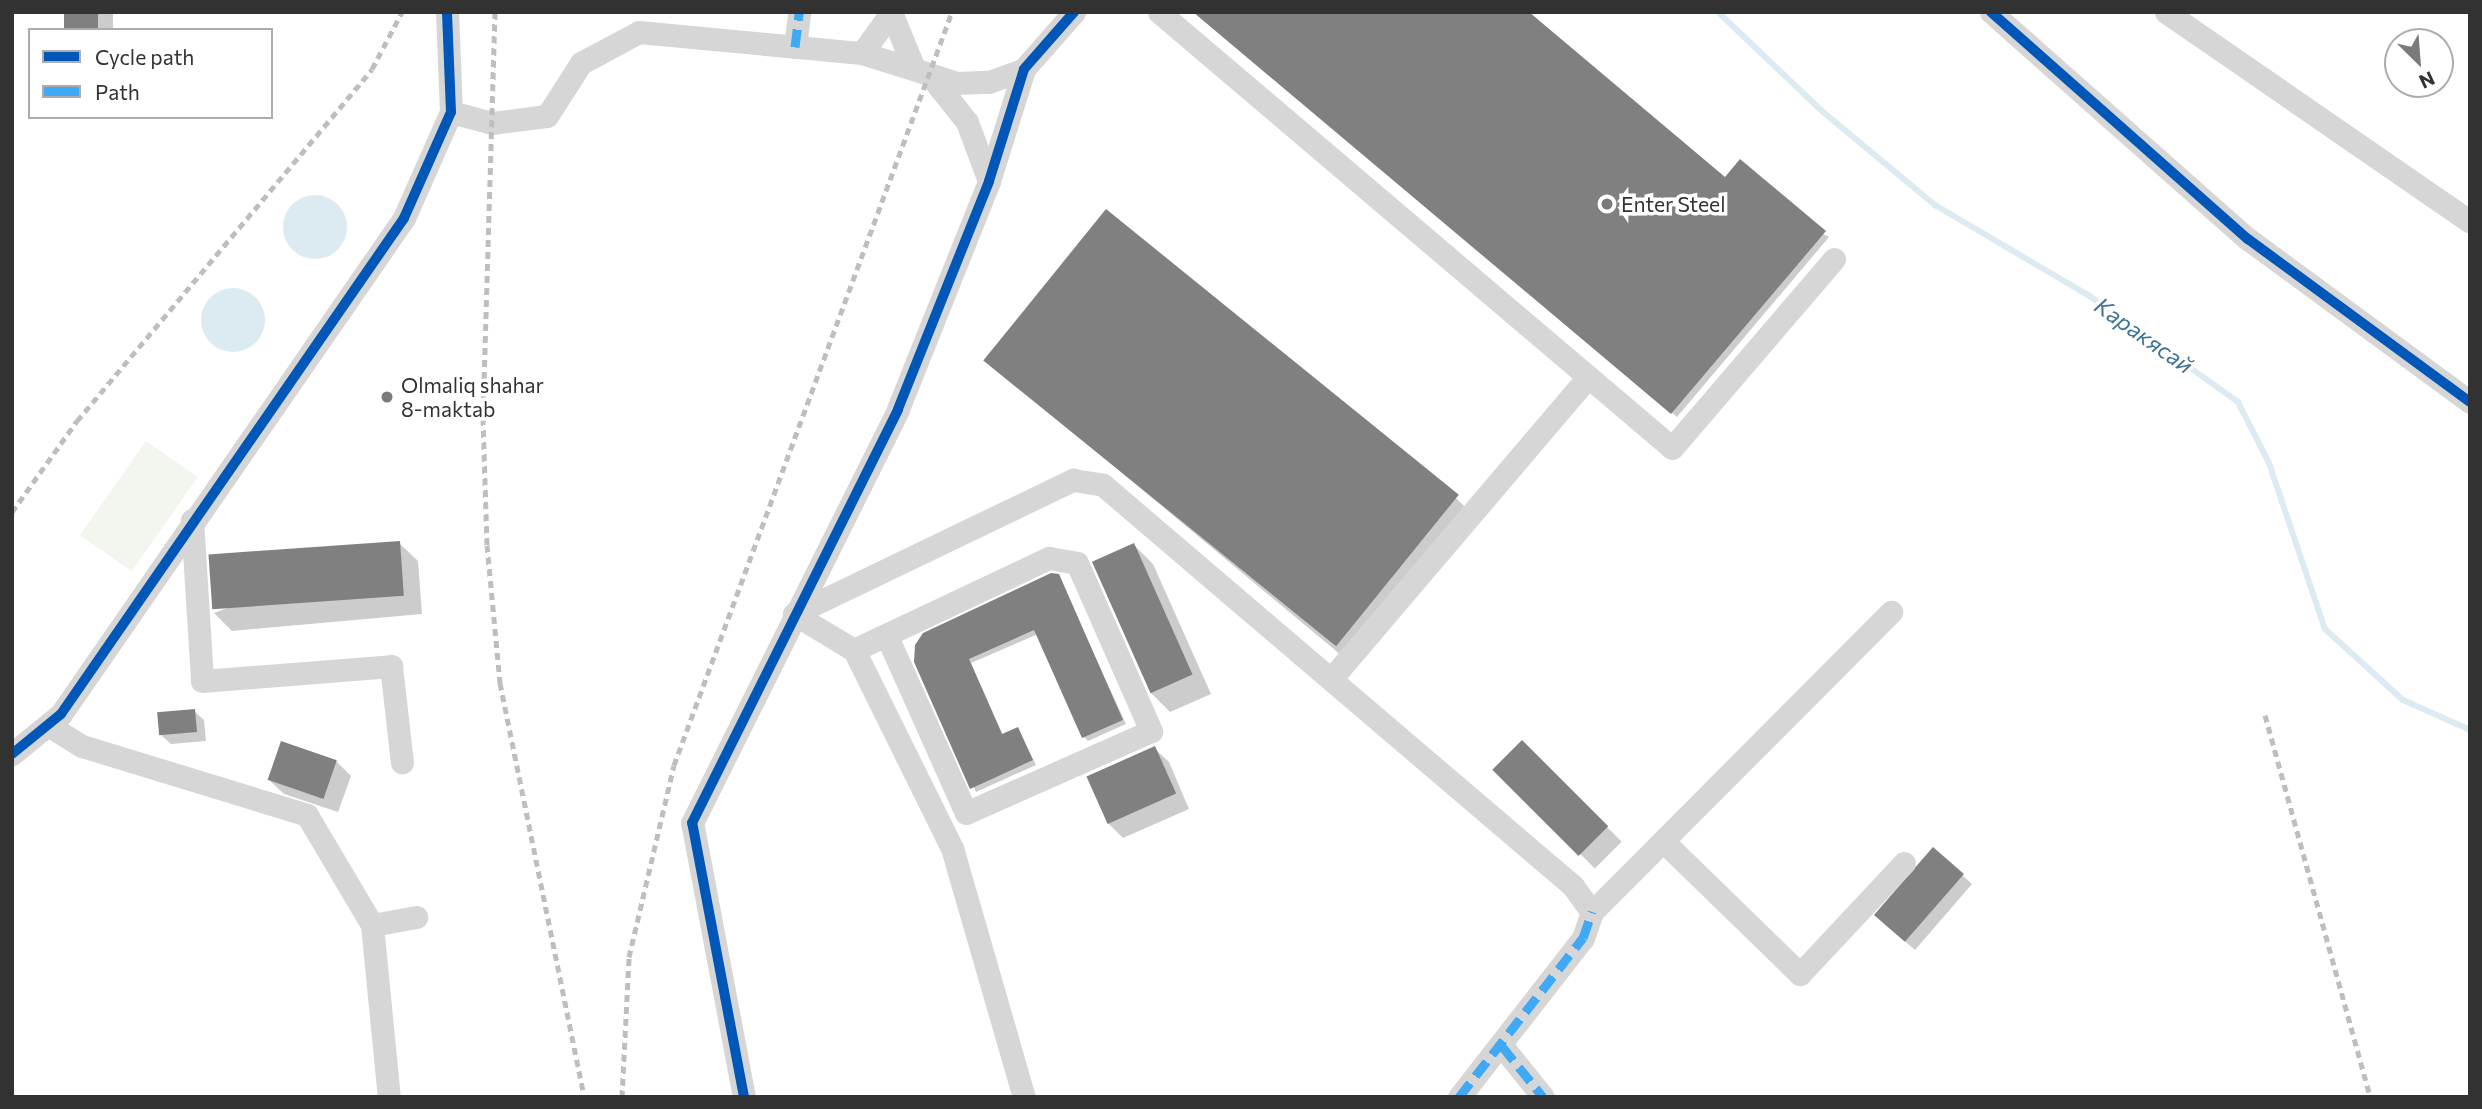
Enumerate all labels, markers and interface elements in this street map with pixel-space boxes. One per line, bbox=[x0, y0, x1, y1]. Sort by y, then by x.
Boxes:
legend bbox=[28, 28, 273, 119]
north arrow bbox=[2384, 28, 2454, 98]
text: Cycle path bbox=[95, 44, 194, 69]
text: N bbox=[2416, 67, 2439, 94]
text: Path bbox=[95, 79, 140, 104]
place label: Enter Steel bbox=[1621, 191, 1725, 217]
marker: Enter Steel bbox=[1599, 196, 1615, 212]
water label: Каракясай bbox=[2090, 291, 2198, 379]
place label: Olmaliq shahar 8-maktab bbox=[401, 372, 544, 422]
marker: Olmaliq shahar 8-maktab bbox=[379, 389, 395, 405]

